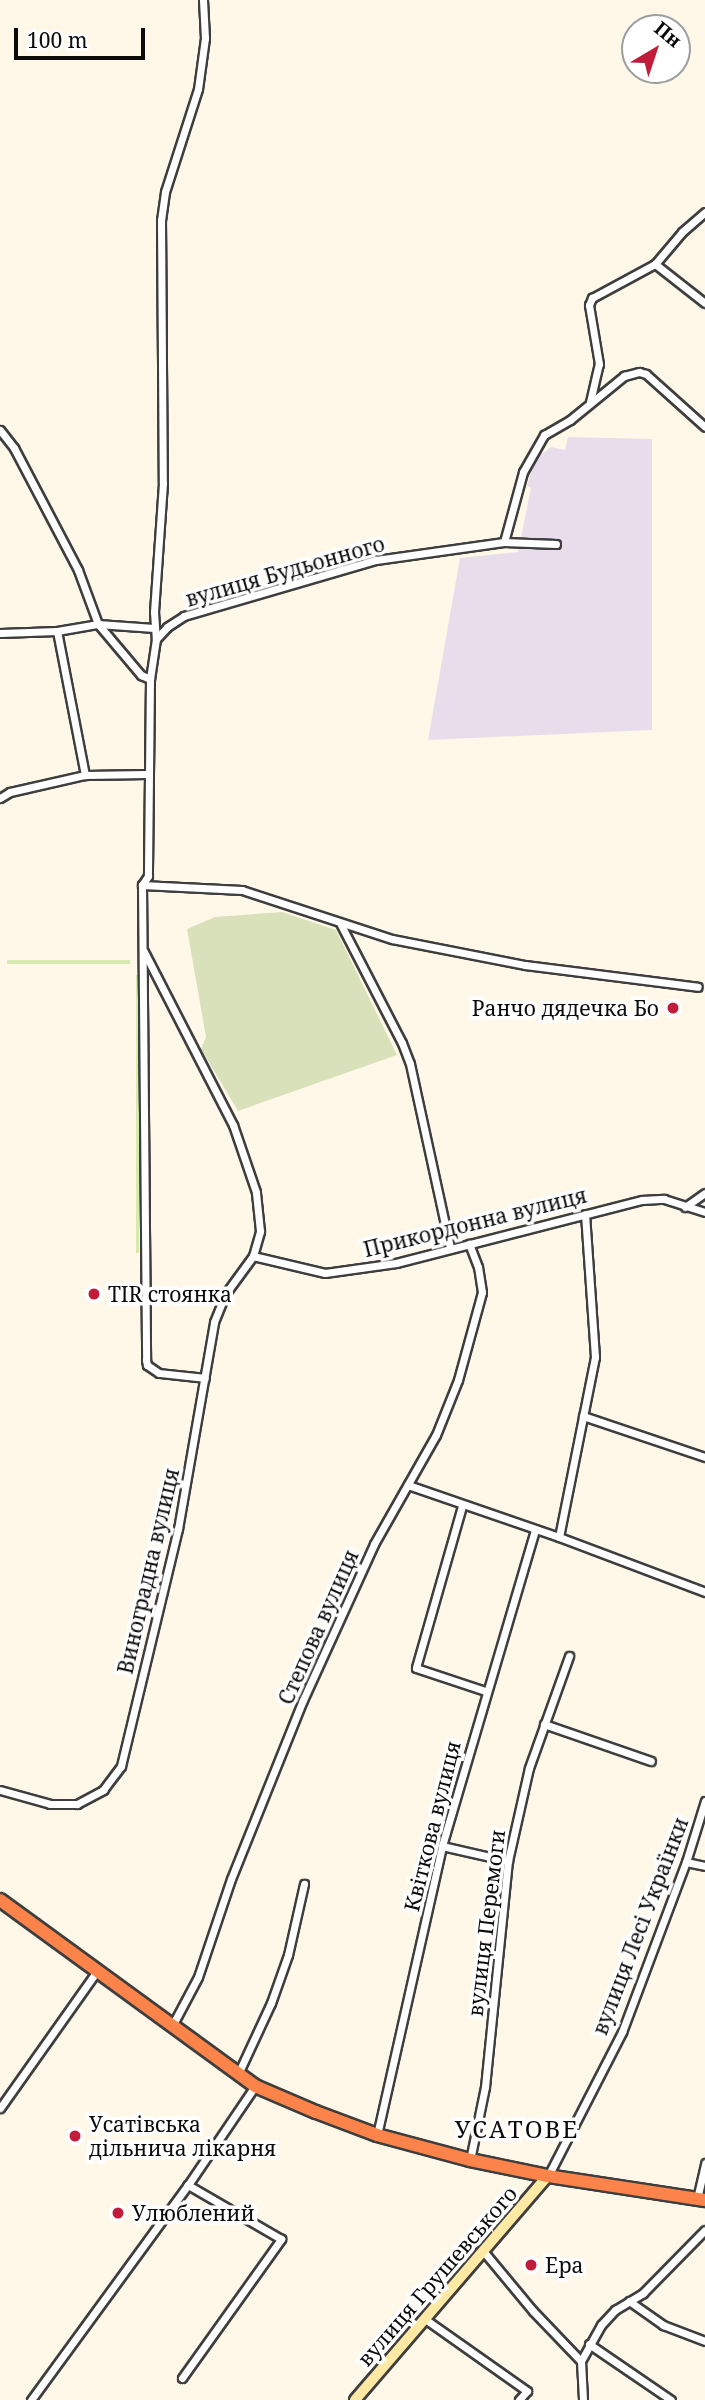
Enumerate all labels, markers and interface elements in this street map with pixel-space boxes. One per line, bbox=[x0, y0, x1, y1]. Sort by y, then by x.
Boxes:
scale bar bbox=[18, 14, 149, 58]
north arrow bbox=[621, 14, 691, 84]
text: Пн bbox=[649, 15, 687, 53]
text: 100 m bbox=[27, 26, 88, 54]
street label: вулиця Будьонного bbox=[183, 531, 387, 611]
place label: Ранчо дядечка Бо bbox=[472, 995, 659, 1021]
marker: Ранчо дядечка Бо bbox=[665, 1000, 681, 1016]
street label: Прикордонна вулиця bbox=[361, 1182, 589, 1262]
place label: TIR стоянка bbox=[108, 1281, 232, 1307]
marker: TIR стоянка bbox=[86, 1286, 102, 1302]
street label: Виноградна вулиця bbox=[112, 1466, 184, 1676]
street label: Степова вулиця bbox=[273, 1546, 363, 1708]
street label: Квіткова вулиця bbox=[399, 1738, 465, 1914]
street label: вулиця Лесі Українки bbox=[587, 1814, 693, 2038]
street label: вулиця Перемоги bbox=[462, 1828, 510, 2018]
place label: Усатівська дільнича лікарня bbox=[89, 2111, 276, 2161]
district label: УСАТОВЕ bbox=[456, 2115, 578, 2143]
marker: Усатівська дільнича лікарня bbox=[67, 2128, 83, 2144]
street label: вулиця Грушевського bbox=[352, 2181, 522, 2371]
place label: Улюблений bbox=[132, 2200, 255, 2226]
marker: Улюблений bbox=[110, 2205, 126, 2221]
place label: Ера bbox=[545, 2252, 584, 2278]
marker: Ера bbox=[523, 2257, 539, 2273]

